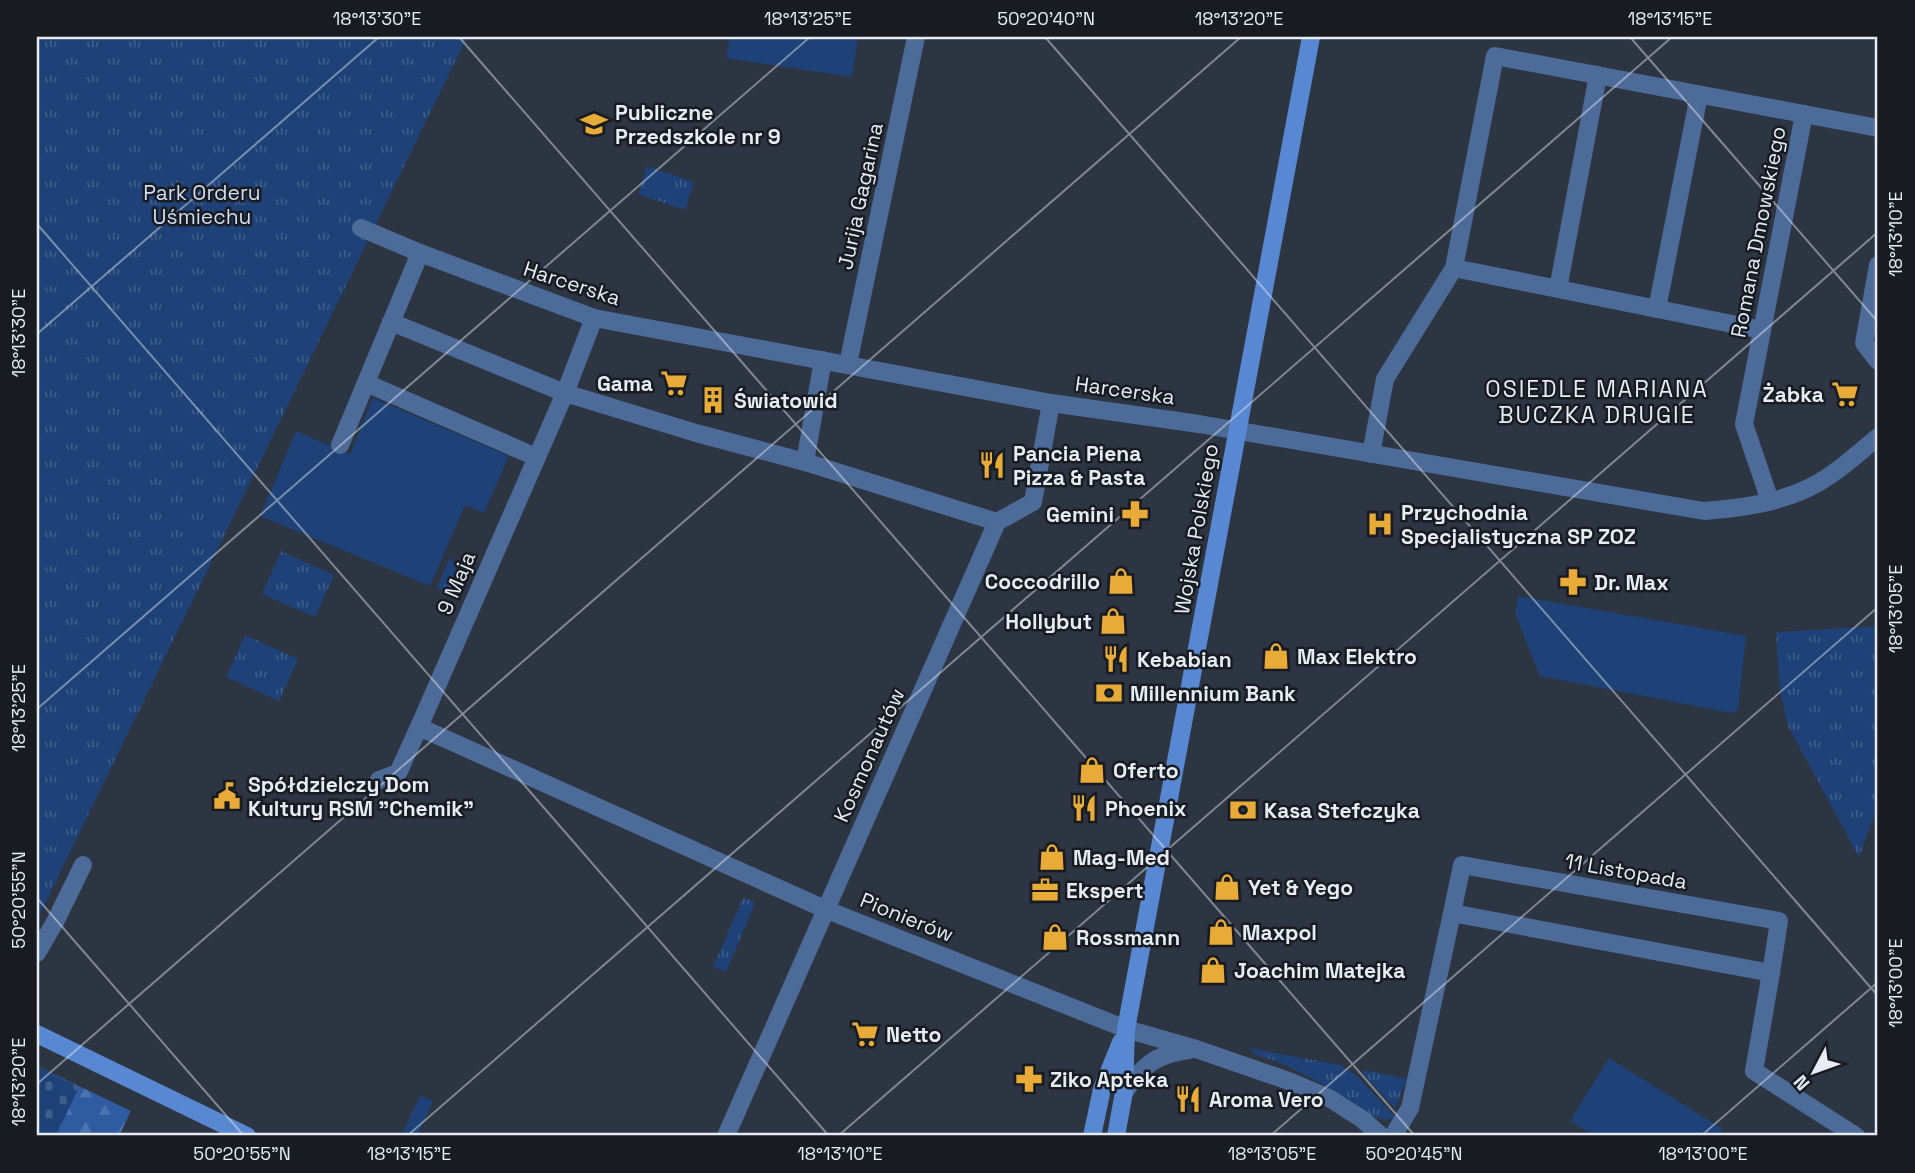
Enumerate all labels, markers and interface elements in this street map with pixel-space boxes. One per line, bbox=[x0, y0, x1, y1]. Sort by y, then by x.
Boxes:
text: 18°13'30"E bbox=[333, 7, 421, 30]
text: 18°13'25"E bbox=[764, 7, 852, 30]
text: 50°20'40"N bbox=[997, 7, 1095, 30]
text: 18°13'20"E bbox=[1195, 7, 1283, 30]
text: 18°13'15"E bbox=[1628, 7, 1712, 30]
place label: Publiczne Przedszkole nr 9 bbox=[615, 99, 781, 150]
school or university icon: Publiczne Przedszkole nr 9 bbox=[579, 109, 609, 139]
street label: Jurija Gagarina bbox=[831, 120, 889, 272]
street label: Romana Dmowskiego bbox=[1724, 124, 1792, 340]
park label: Park Orderu Uśmiechu bbox=[143, 179, 261, 230]
text: 18°13'10"E bbox=[1884, 191, 1907, 277]
street label: Harcerska bbox=[520, 255, 624, 311]
text: 18°13'30"E bbox=[7, 289, 30, 377]
supermarket icon: Gama bbox=[659, 368, 689, 398]
place label: Gama bbox=[597, 370, 653, 397]
street label: Harcerska bbox=[1073, 370, 1177, 410]
district label: OSIEDLE MARIANA BUCZKA DRUGIE bbox=[1485, 374, 1709, 430]
supermarket icon: Żabka bbox=[1830, 379, 1860, 409]
place label: Żabka bbox=[1763, 381, 1824, 408]
building icon: Światowid bbox=[698, 385, 728, 415]
place label: Światowid bbox=[734, 387, 838, 414]
place label: Pancia Piena Pizza & Pasta bbox=[1013, 440, 1145, 491]
street label: Wojska Polskiego bbox=[1168, 442, 1224, 616]
restaurant icon: Pancia Piena Pizza & Pasta bbox=[977, 450, 1007, 480]
pharmacy icon: Gemini bbox=[1120, 499, 1150, 529]
place label: Przychodnia Specjalistyczna SP ZOZ bbox=[1401, 499, 1636, 550]
place label: Gemini bbox=[1046, 501, 1114, 528]
hospital icon: Przychodnia Specjalistyczna SP ZOZ bbox=[1365, 509, 1395, 539]
street label: 9 Maja bbox=[431, 547, 481, 619]
text: 18°13'05"E bbox=[1884, 565, 1907, 653]
shop icon: Coccodrillo bbox=[1106, 566, 1136, 596]
pharmacy icon: Dr. Max bbox=[1558, 567, 1588, 597]
place label: Coccodrillo bbox=[985, 568, 1100, 595]
place label: Dr. Max bbox=[1594, 569, 1669, 596]
shop icon: Hollybut bbox=[1098, 606, 1128, 636]
place label: Hollybut bbox=[1005, 608, 1092, 635]
shop icon: Max Elektro bbox=[1261, 641, 1291, 671]
place label: Max Elektro bbox=[1297, 643, 1417, 670]
restaurant icon: Kebabian bbox=[1101, 644, 1131, 674]
place label: Kebabian bbox=[1137, 646, 1232, 673]
text: 18°13'25"E bbox=[7, 664, 30, 752]
bank icon: Millennium Bank bbox=[1094, 678, 1124, 708]
place label: Millennium Bank bbox=[1130, 680, 1296, 707]
street label: Kosmonautów bbox=[827, 684, 911, 826]
shop icon: Oferto bbox=[1077, 755, 1107, 785]
place label: Oferto bbox=[1113, 757, 1179, 784]
place label: Spółdzielczy Dom Kultury RSM "Chemik" bbox=[248, 771, 474, 822]
public building icon: Spółdzielczy Dom Kultury RSM "Chemik" bbox=[212, 781, 242, 811]
restaurant icon: Phoenix bbox=[1069, 793, 1099, 823]
place label: Phoenix bbox=[1105, 795, 1187, 822]
bank icon: Kasa Stefczyka bbox=[1228, 795, 1258, 825]
place label: Kasa Stefczyka bbox=[1264, 797, 1420, 824]
shop icon: Mag-Med bbox=[1037, 842, 1067, 872]
place label: Mag-Med bbox=[1073, 844, 1170, 871]
street label: 11 Listopada bbox=[1563, 847, 1689, 895]
text: 50°20'55"N bbox=[7, 851, 30, 949]
shop icon: Yet & Yego bbox=[1212, 872, 1242, 902]
place label: Yet & Yego bbox=[1248, 874, 1353, 901]
office icon: Ekspert bbox=[1030, 875, 1060, 905]
place label: Ekspert bbox=[1066, 877, 1144, 904]
street label: Pionierów bbox=[856, 886, 958, 948]
shop icon: Maxpol bbox=[1206, 917, 1236, 947]
place label: Maxpol bbox=[1242, 919, 1317, 946]
shop icon: Rossmann bbox=[1040, 922, 1070, 952]
place label: Rossmann bbox=[1076, 924, 1180, 951]
text: 18°13'00"E bbox=[1884, 938, 1907, 1028]
shop icon: Joachim Matejka bbox=[1198, 955, 1228, 985]
place label: Joachim Matejka bbox=[1234, 957, 1406, 984]
supermarket icon: Netto bbox=[850, 1019, 880, 1049]
place label: Netto bbox=[886, 1021, 941, 1048]
north arrow bbox=[1778, 1036, 1848, 1106]
text: 18°13'20"E bbox=[7, 1038, 30, 1126]
pharmacy icon: Ziko Apteka bbox=[1014, 1064, 1044, 1094]
place label: Ziko Apteka bbox=[1050, 1066, 1168, 1093]
text: N bbox=[1788, 1070, 1815, 1096]
restaurant icon: Aroma Vero bbox=[1173, 1084, 1203, 1114]
place label: Aroma Vero bbox=[1209, 1086, 1324, 1113]
text: 50°20'55"N bbox=[193, 1142, 291, 1165]
text: 18°13'15"E bbox=[367, 1142, 451, 1165]
text: 18°13'10"E bbox=[797, 1142, 883, 1165]
text: 18°13'05"E bbox=[1228, 1142, 1316, 1165]
text: 50°20'45"N bbox=[1366, 1142, 1462, 1165]
text: 18°13'00"E bbox=[1658, 1142, 1748, 1165]

